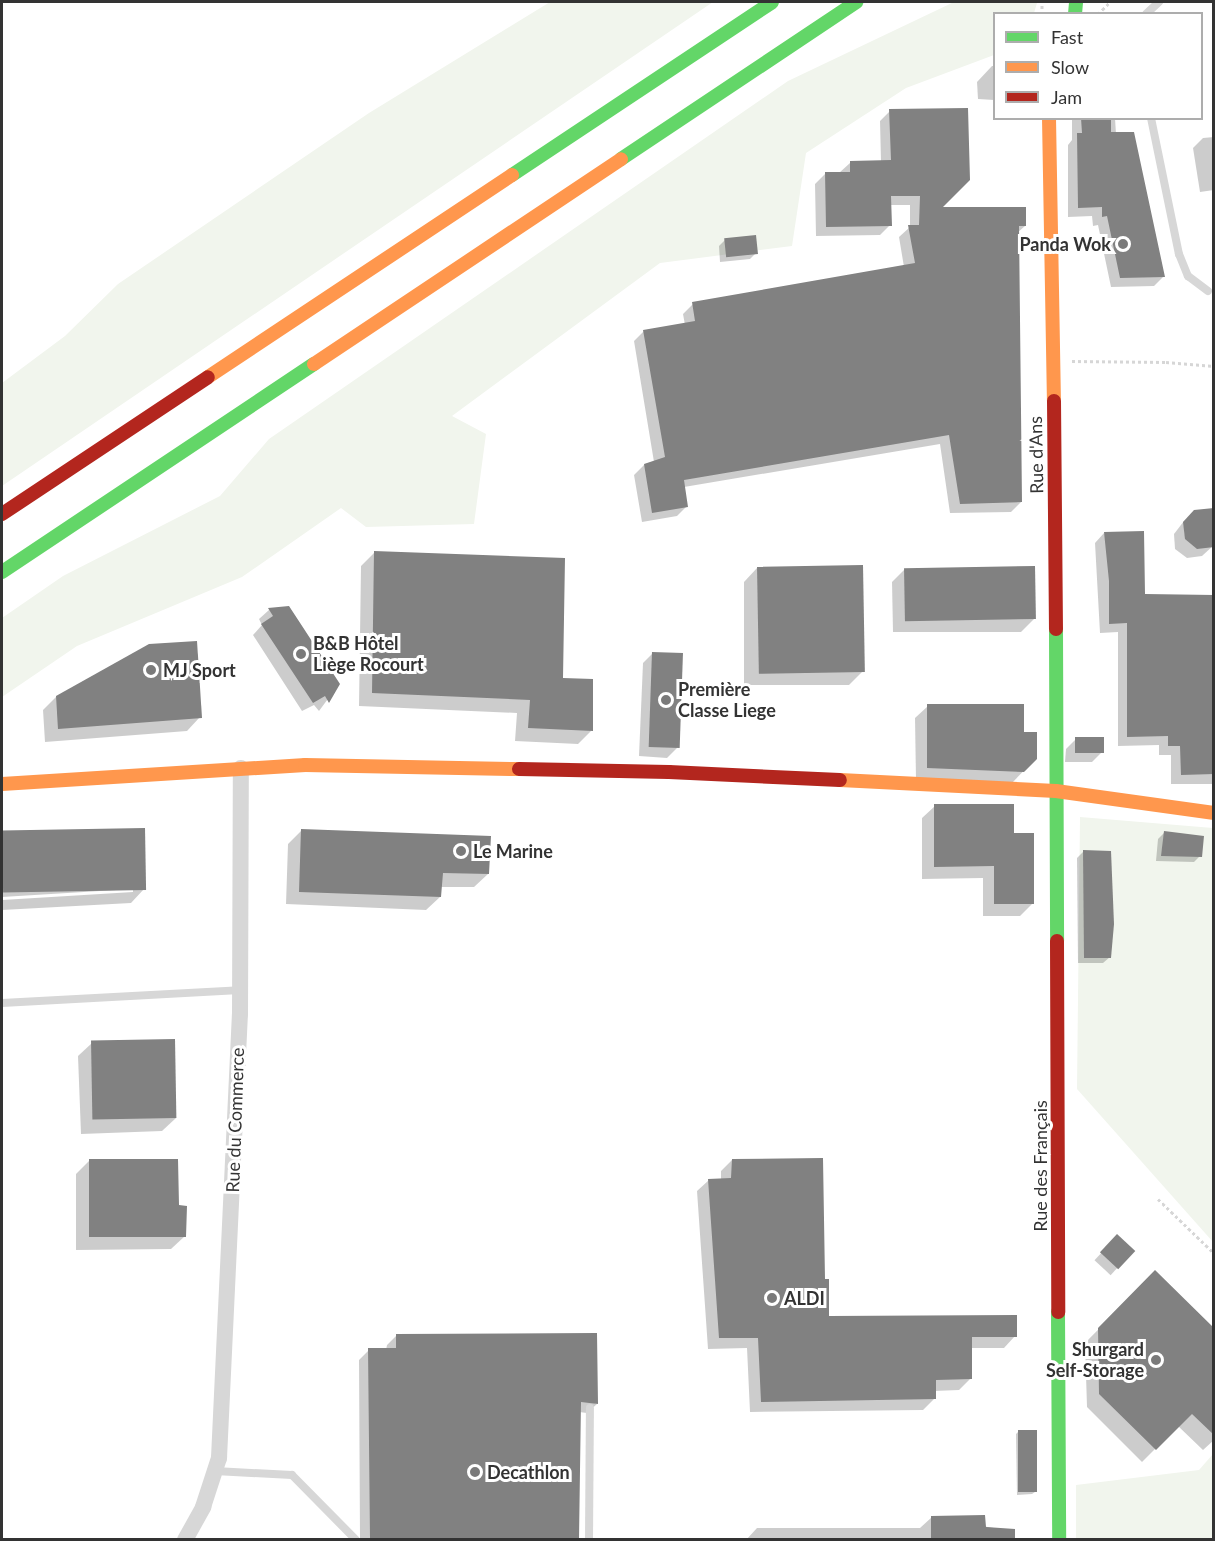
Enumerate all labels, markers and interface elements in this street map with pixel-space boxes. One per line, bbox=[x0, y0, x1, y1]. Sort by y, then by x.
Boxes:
legend bbox=[993, 12, 1203, 120]
text: Fast bbox=[1051, 26, 1083, 48]
text: Slow bbox=[1051, 56, 1089, 78]
text: Jam bbox=[1051, 86, 1082, 108]
place label: Panda Wok bbox=[1019, 233, 1111, 255]
marker: Panda Wok bbox=[1116, 237, 1130, 251]
street label: Rue d'Ans bbox=[1025, 416, 1047, 494]
place label: B&B Hôtel Liège Rocourt bbox=[313, 633, 424, 676]
marker: B&B Hôtel Liège Rocourt bbox=[294, 647, 308, 661]
place label: MJ Sport bbox=[163, 659, 236, 681]
marker: MJ Sport bbox=[144, 663, 158, 677]
place label: Première Classe Liege bbox=[678, 679, 776, 722]
marker: Première Classe Liege bbox=[659, 693, 673, 707]
place label: Le Marine bbox=[473, 840, 553, 862]
marker: Le Marine bbox=[454, 844, 468, 858]
street label: Rue du Commerce bbox=[222, 1047, 248, 1193]
street label: Rue des Français bbox=[1029, 1100, 1051, 1232]
place label: ALDI bbox=[784, 1287, 825, 1309]
marker: ALDI bbox=[765, 1291, 779, 1305]
place label: Shurgard Self-Storage bbox=[1046, 1339, 1144, 1382]
marker: Shurgard Self-Storage bbox=[1149, 1353, 1163, 1367]
place label: Decathlon bbox=[487, 1461, 570, 1483]
marker: Decathlon bbox=[468, 1465, 482, 1479]

